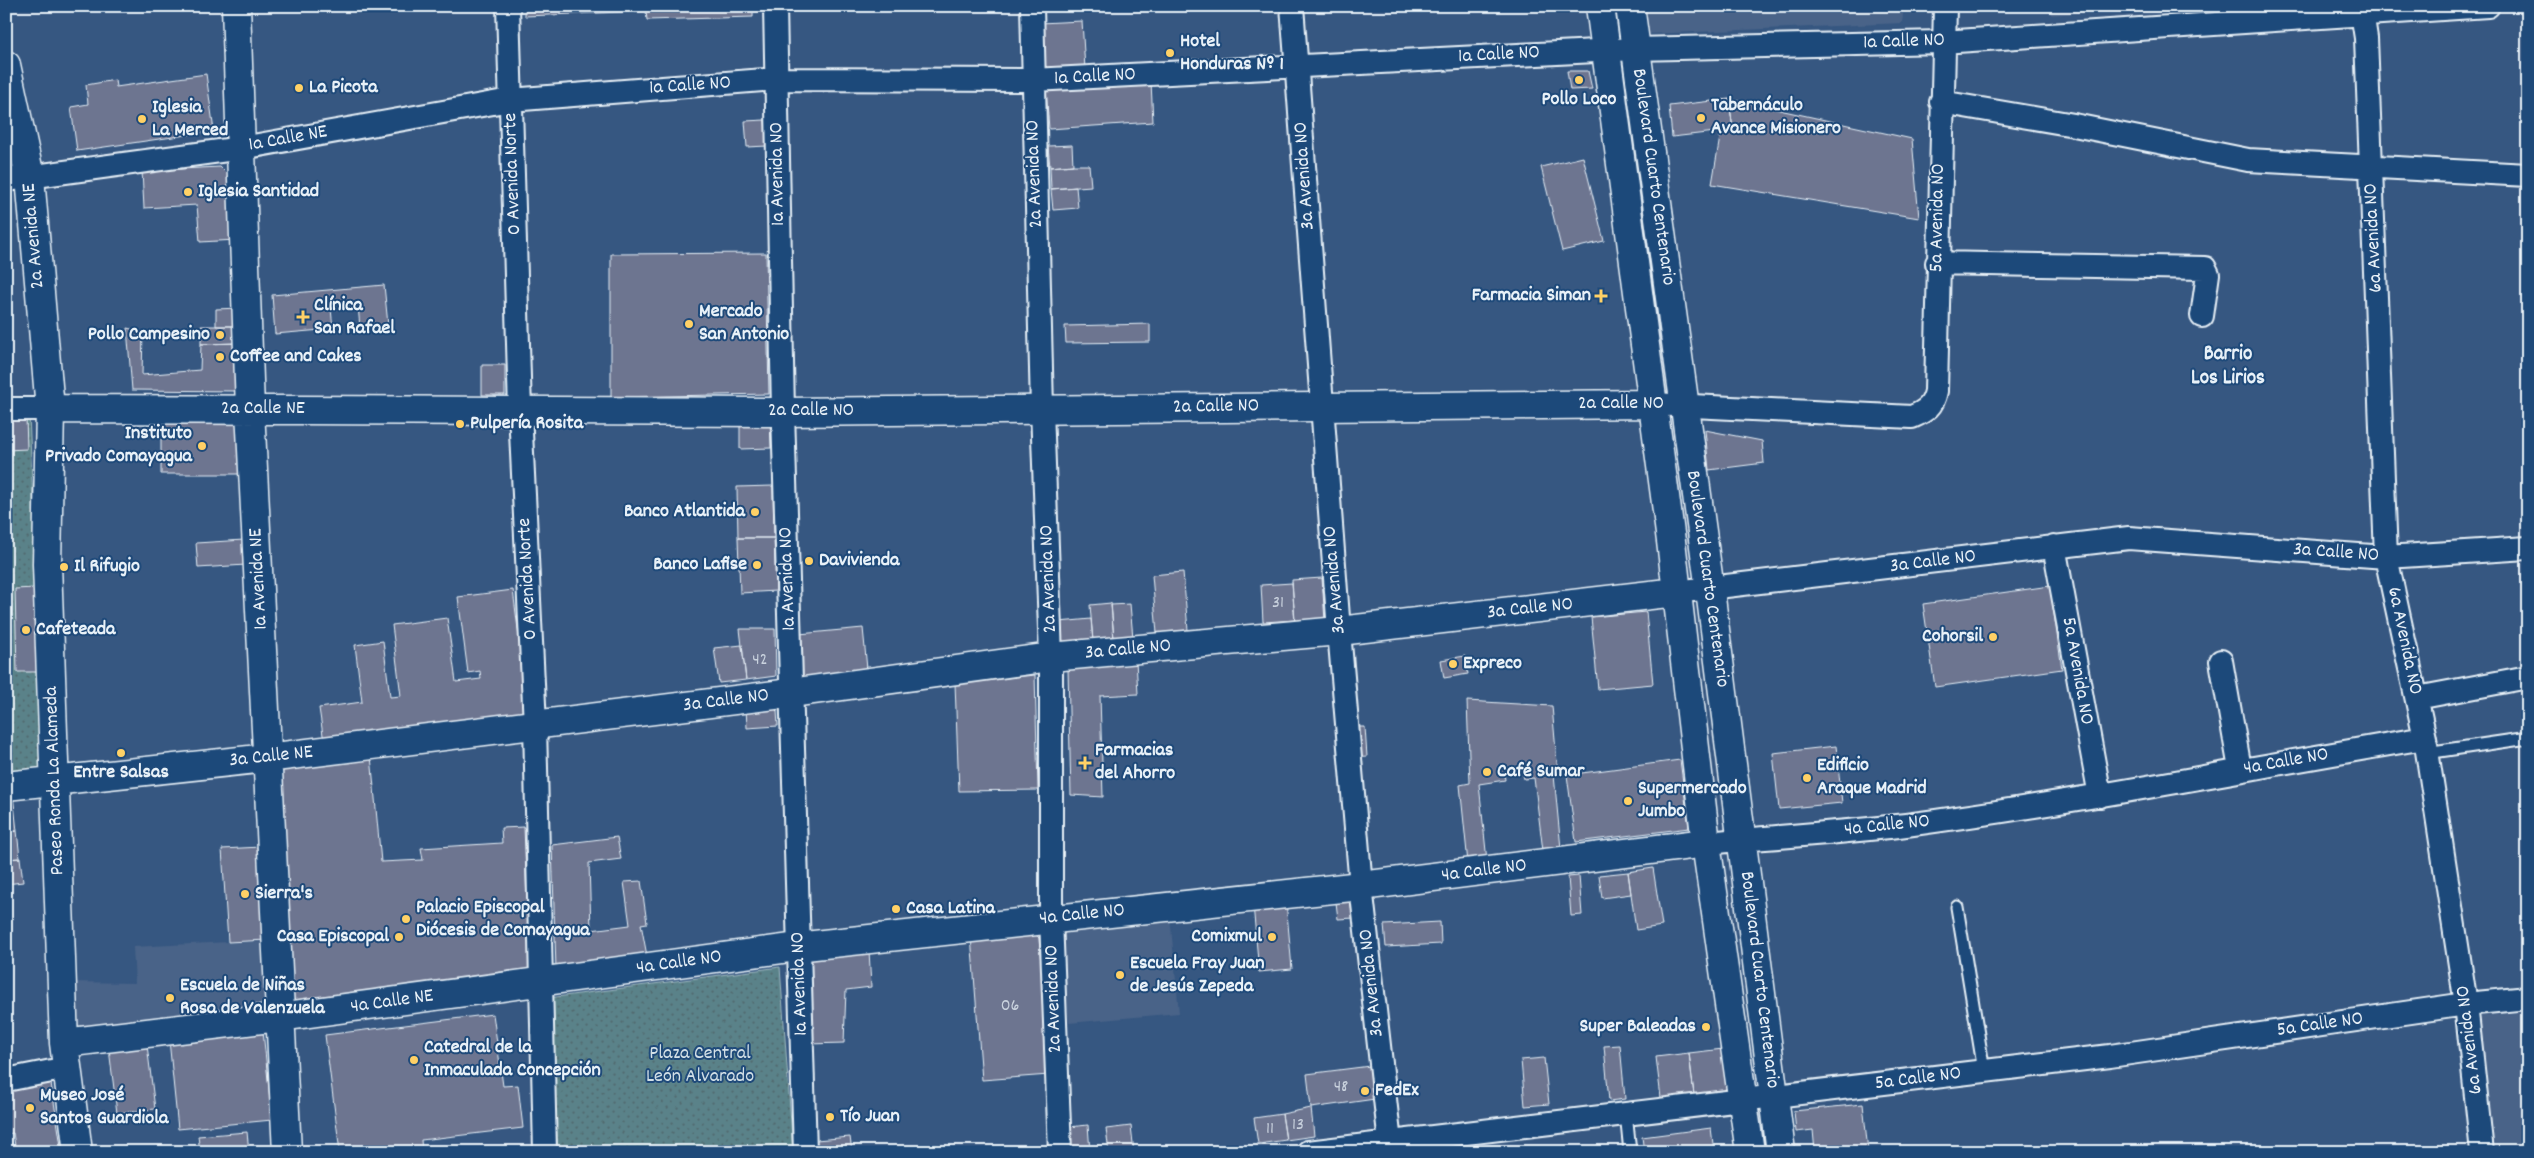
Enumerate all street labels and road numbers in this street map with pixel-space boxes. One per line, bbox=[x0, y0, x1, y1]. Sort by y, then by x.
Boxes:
street label: 1a Calle NO bbox=[1863, 27, 1945, 57]
street label: 1a Calle NO bbox=[1457, 39, 1541, 71]
street label: 1a Calle NO bbox=[1053, 61, 1137, 93]
street label: Boulevard Cuarto Centenario bbox=[1624, 67, 1682, 287]
street label: 1a Calle NO bbox=[648, 69, 732, 103]
street label: 0 Avenida Norte bbox=[497, 112, 529, 236]
street label: 1a Calle NE bbox=[246, 118, 330, 160]
street label: 2a Avenida NO bbox=[1019, 119, 1051, 229]
street label: 3a Avenida NO bbox=[1287, 121, 1323, 231]
street label: 1a Avenida NO bbox=[763, 122, 793, 226]
street label: 5a Avenida NO bbox=[1923, 163, 1953, 273]
street label: 2a Avenida NE bbox=[15, 182, 53, 290]
street label: 6a Avenida NO bbox=[2357, 183, 2391, 293]
street label: 2a Calle NO bbox=[1578, 390, 1664, 418]
street label: 2a Calle NO bbox=[1173, 392, 1259, 422]
street label: 2a Calle NE bbox=[221, 395, 305, 423]
street label: 2a Calle NO bbox=[768, 397, 854, 425]
street label: Boulevard Cuarto Centenario bbox=[1678, 469, 1736, 689]
street label: 0 Avenida Norte bbox=[511, 517, 545, 641]
street label: 2a Avenida NO bbox=[1033, 524, 1065, 634]
street label: 3a Avenida NO bbox=[1316, 525, 1354, 635]
street label: 1a Avenida NO bbox=[772, 527, 804, 631]
street label: 1a Avenida NE bbox=[242, 528, 276, 630]
street label: 3a Calle NO bbox=[2292, 536, 2380, 570]
street label: 3a Calle NO bbox=[1888, 543, 1978, 581]
street label: 6a Avenida NO bbox=[2379, 585, 2429, 697]
street label: 3a Calle NO bbox=[1486, 591, 1574, 627]
street label: 5a Avenida NO bbox=[2054, 615, 2100, 727]
street label: 3a Calle NO bbox=[1084, 632, 1172, 668]
street label: 3a Calle NO bbox=[681, 682, 771, 720]
street label: Paseo Ronda La Alameda bbox=[38, 686, 72, 876]
street label: 3a Calle NE bbox=[228, 739, 314, 775]
street label: 4a Calle NO bbox=[2241, 741, 2331, 783]
street label: 4a Calle NO bbox=[1843, 808, 1931, 844]
street label: 4a Calle NO bbox=[1440, 852, 1528, 890]
street label: Boulevard Cuarto Centenario bbox=[1732, 870, 1786, 1090]
street label: 4a Calle NO bbox=[1038, 897, 1126, 933]
street label: 3a Avenida NO bbox=[1352, 928, 1392, 1038]
street label: 1a Avenida NO bbox=[784, 932, 816, 1036]
street label: 4a Calle NO bbox=[635, 943, 723, 983]
street label: 2a Avenida NO bbox=[1038, 944, 1070, 1054]
street label: 4a Calle NE bbox=[349, 982, 435, 1022]
street label: 6a Avenida NO bbox=[2449, 984, 2491, 1096]
street label: 5a Calle NO bbox=[2275, 1005, 2365, 1045]
street label: 5a Calle NO bbox=[1873, 1060, 1963, 1098]

